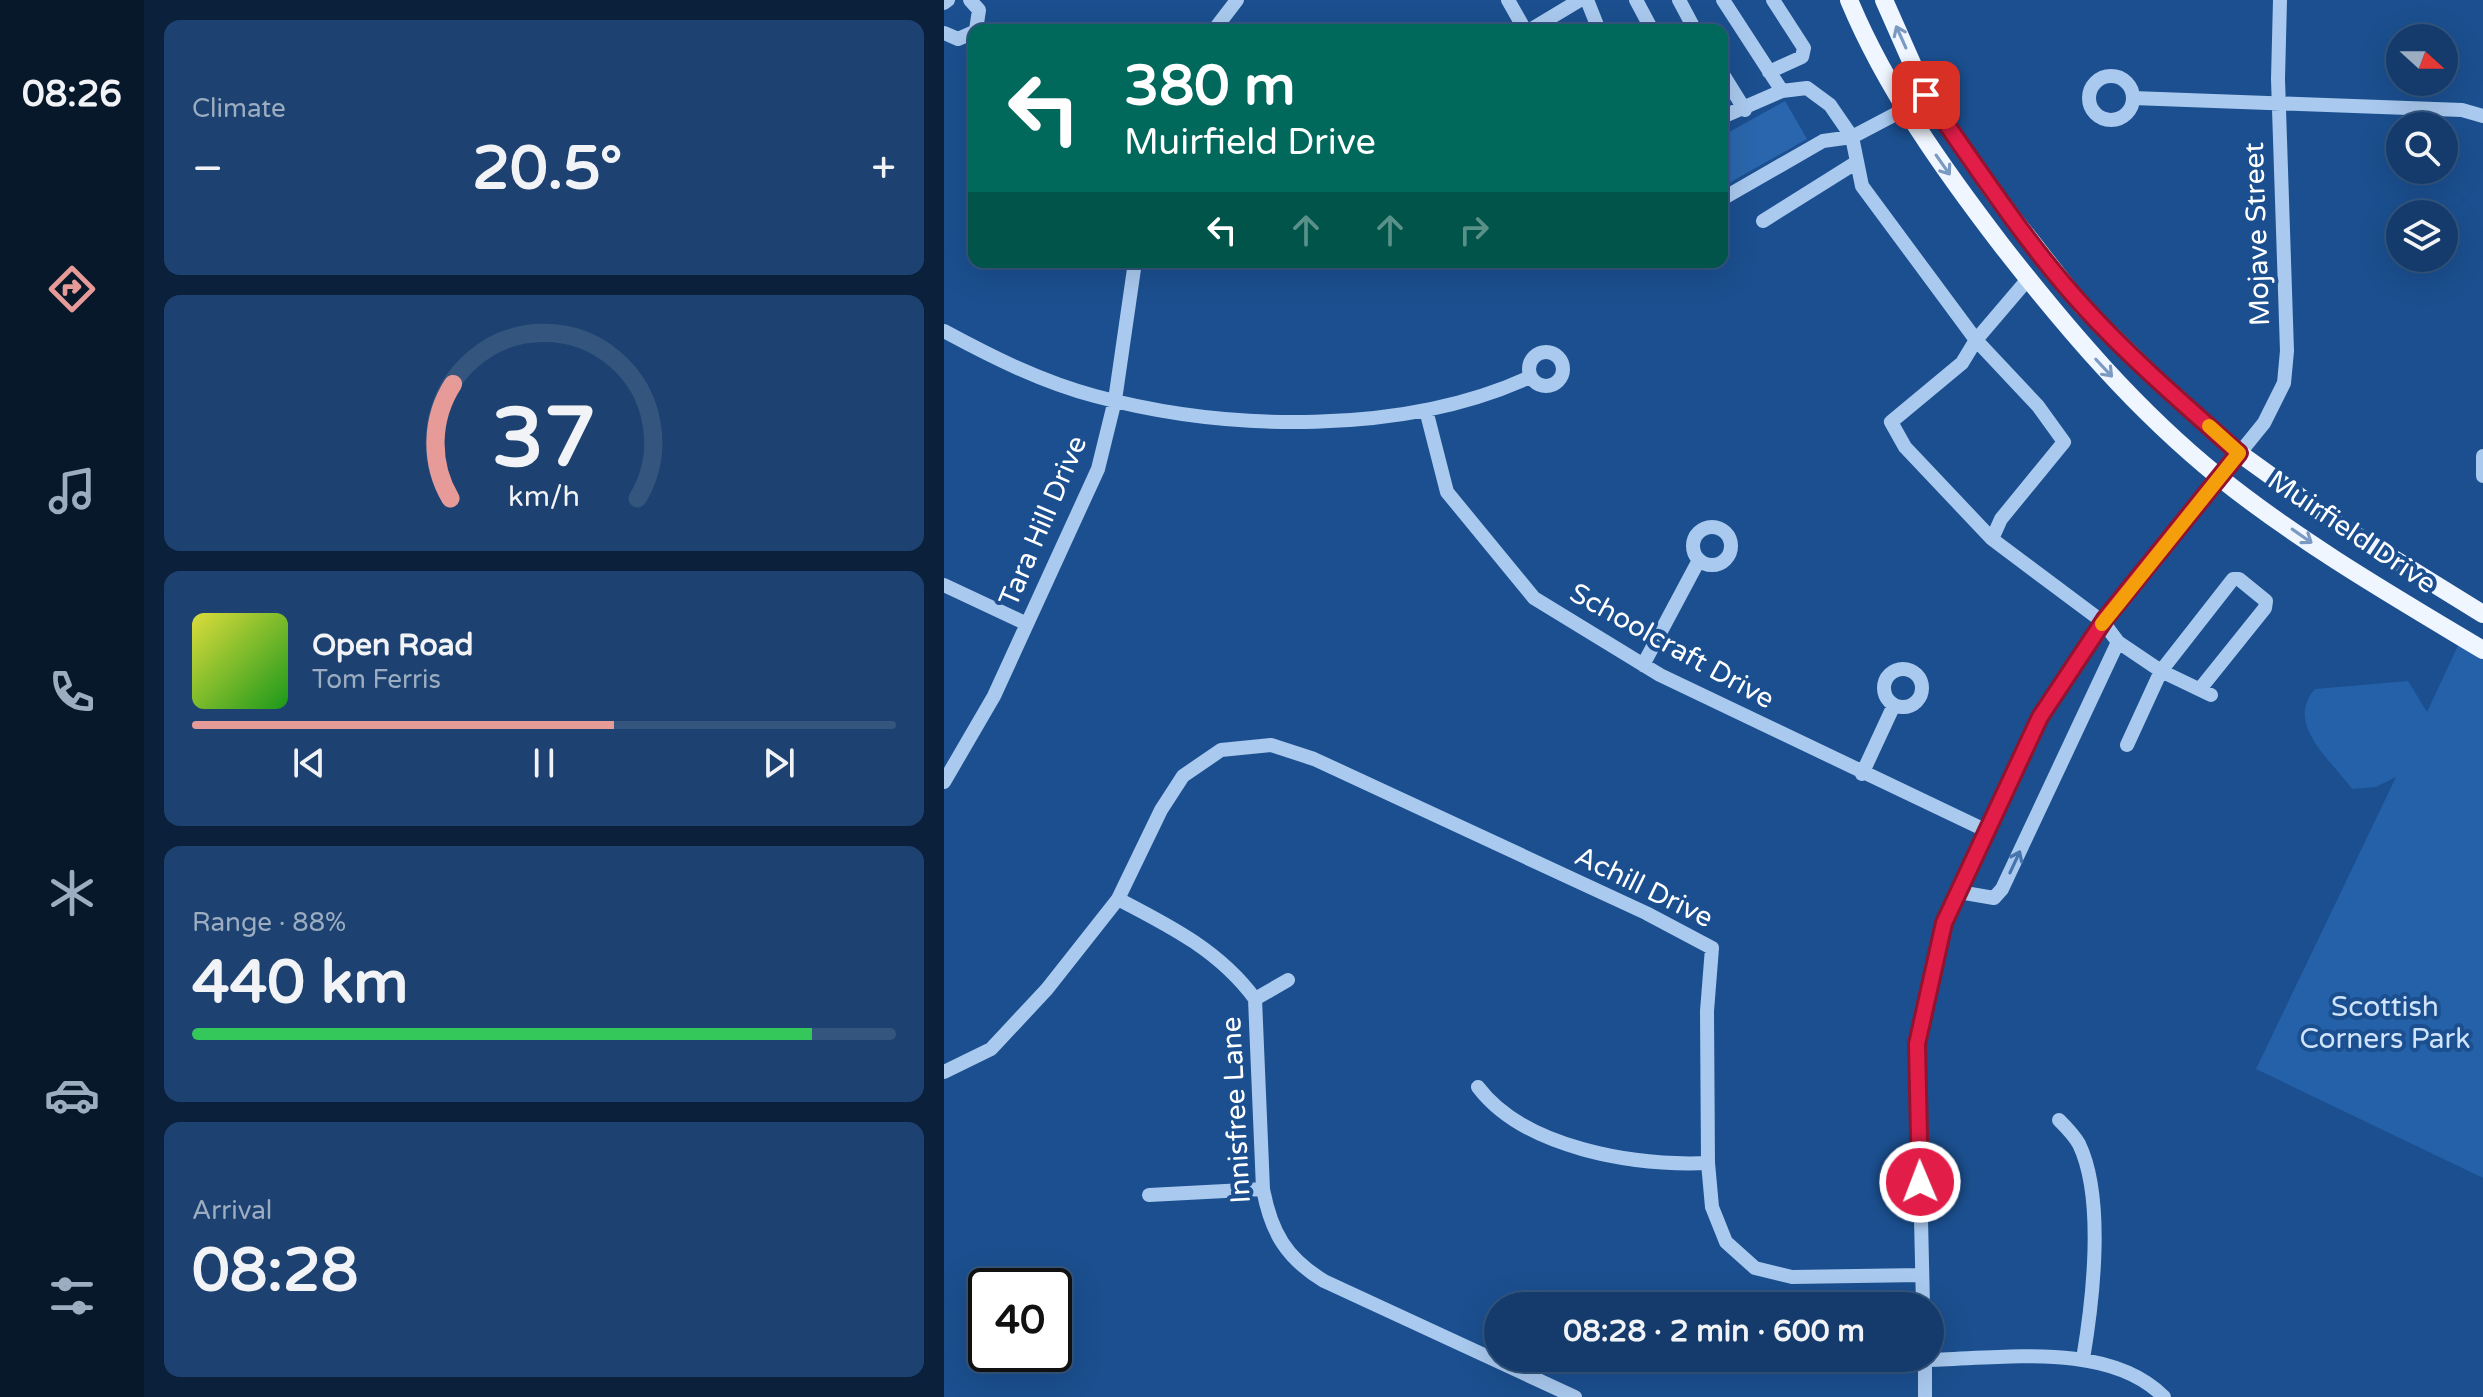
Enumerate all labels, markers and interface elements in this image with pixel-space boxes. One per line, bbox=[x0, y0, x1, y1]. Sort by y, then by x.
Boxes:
north arrow bbox=[2386, 24, 2458, 96]
map controls bbox=[2386, 24, 2458, 272]
one-way arrow bbox=[1892, 25, 1907, 49]
text: 380 m bbox=[1124, 53, 1295, 120]
icon: left bbox=[992, 56, 1096, 160]
pin bbox=[1892, 61, 1960, 129]
text: 08:26 bbox=[22, 73, 122, 116]
icon: arrive bbox=[1904, 73, 1948, 117]
text: Climate bbox=[192, 93, 286, 124]
button: search bbox=[2386, 112, 2458, 184]
text: Muirfield Drive bbox=[1124, 121, 1376, 164]
text: 20.5° bbox=[472, 133, 622, 205]
street label: Mojave Street bbox=[2237, 141, 2277, 327]
text: − bbox=[192, 143, 223, 196]
text: + bbox=[871, 143, 896, 196]
one-way arrow bbox=[1935, 153, 1951, 175]
button: layers bbox=[2386, 200, 2458, 272]
icon: left bbox=[1200, 208, 1244, 252]
icon: ahead bbox=[1284, 208, 1328, 252]
icon: ahead bbox=[1368, 208, 1412, 252]
icon: right bbox=[1452, 208, 1496, 252]
icon: directions bbox=[44, 261, 100, 317]
one-way arrow bbox=[2095, 358, 2114, 378]
text: 37 bbox=[492, 389, 596, 489]
street label: Tara Hill Drive bbox=[992, 430, 1094, 612]
icon: music bbox=[44, 463, 100, 519]
street label: Muirfield Drive bbox=[2261, 463, 2443, 601]
text: km/h bbox=[508, 480, 580, 514]
one-way arrow bbox=[2291, 527, 2313, 544]
street label: Schoolcraft Drive bbox=[1564, 576, 1780, 716]
text: Open Road bbox=[312, 627, 473, 664]
icon: phone bbox=[44, 664, 100, 720]
text: Tom Ferris bbox=[312, 664, 441, 695]
icon: previous bbox=[287, 741, 331, 785]
icon: pause bbox=[522, 741, 566, 785]
icon: next bbox=[757, 741, 801, 785]
street label: Achill Drive bbox=[1569, 839, 1719, 935]
one-way arrow bbox=[2008, 850, 2023, 874]
icon: climate bbox=[44, 865, 100, 921]
text: Range · 88% bbox=[192, 907, 346, 938]
text: 440 km bbox=[192, 947, 408, 1019]
park label: Scottish Corners Park bbox=[2300, 990, 2470, 1056]
street label: Innisfree Lane bbox=[1214, 1016, 1258, 1204]
icon: car bbox=[44, 1067, 100, 1123]
position arrow bbox=[1878, 1140, 1962, 1224]
text: Arrival bbox=[192, 1195, 272, 1226]
text: 08:28 bbox=[192, 1235, 358, 1307]
icon: filters bbox=[44, 1268, 100, 1324]
speed limit sign: 40 bbox=[968, 1268, 1072, 1372]
text: 08:28 · 2 min · 600 m bbox=[1563, 1313, 1865, 1350]

